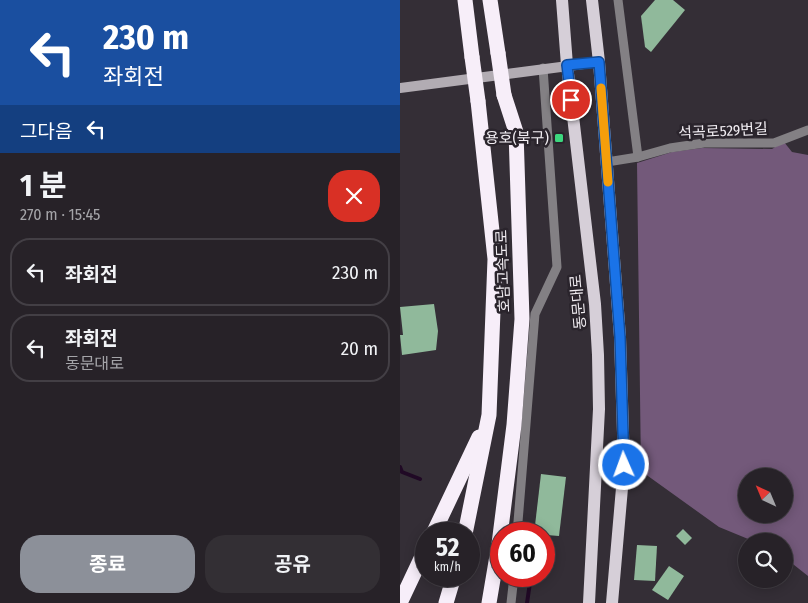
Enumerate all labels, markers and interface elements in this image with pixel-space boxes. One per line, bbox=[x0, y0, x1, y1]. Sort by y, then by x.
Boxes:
text: 230 m bbox=[103, 16, 189, 58]
icon: left bbox=[20, 20, 85, 85]
text: 좌회전 bbox=[103, 63, 164, 90]
pin bbox=[550, 79, 592, 121]
icon: arrive bbox=[557, 86, 585, 114]
icon: left bbox=[82, 115, 110, 143]
text: 그다음 bbox=[20, 120, 72, 143]
street label: 석곡로529번길 bbox=[678, 120, 768, 142]
place label: 용호(북구) bbox=[485, 129, 549, 147]
marker: 용호(북구) bbox=[553, 132, 565, 144]
text: 1 분 bbox=[20, 168, 67, 204]
button: close bbox=[328, 170, 380, 222]
text: 270 m · 15:45 bbox=[20, 205, 100, 224]
street label: 호남고속도로 bbox=[493, 229, 513, 313]
icon: left bbox=[22, 258, 50, 286]
text: 230 m bbox=[332, 261, 378, 284]
text: 좌회전 bbox=[65, 263, 117, 286]
street label: 동문대로 bbox=[567, 274, 589, 330]
text: 좌회전 bbox=[65, 327, 117, 350]
icon: left bbox=[22, 334, 50, 362]
text: 20 m bbox=[341, 337, 378, 360]
text: 동문대로 bbox=[65, 354, 124, 373]
position arrow bbox=[597, 438, 649, 490]
north arrow bbox=[738, 468, 792, 522]
map controls bbox=[738, 468, 793, 588]
speed limit sign: 60 bbox=[490, 522, 555, 587]
text: 52 bbox=[436, 533, 459, 563]
button: search bbox=[738, 533, 793, 588]
button: 종료 bbox=[20, 535, 195, 593]
button: 공유 bbox=[205, 535, 380, 593]
text: km/h bbox=[434, 560, 461, 574]

